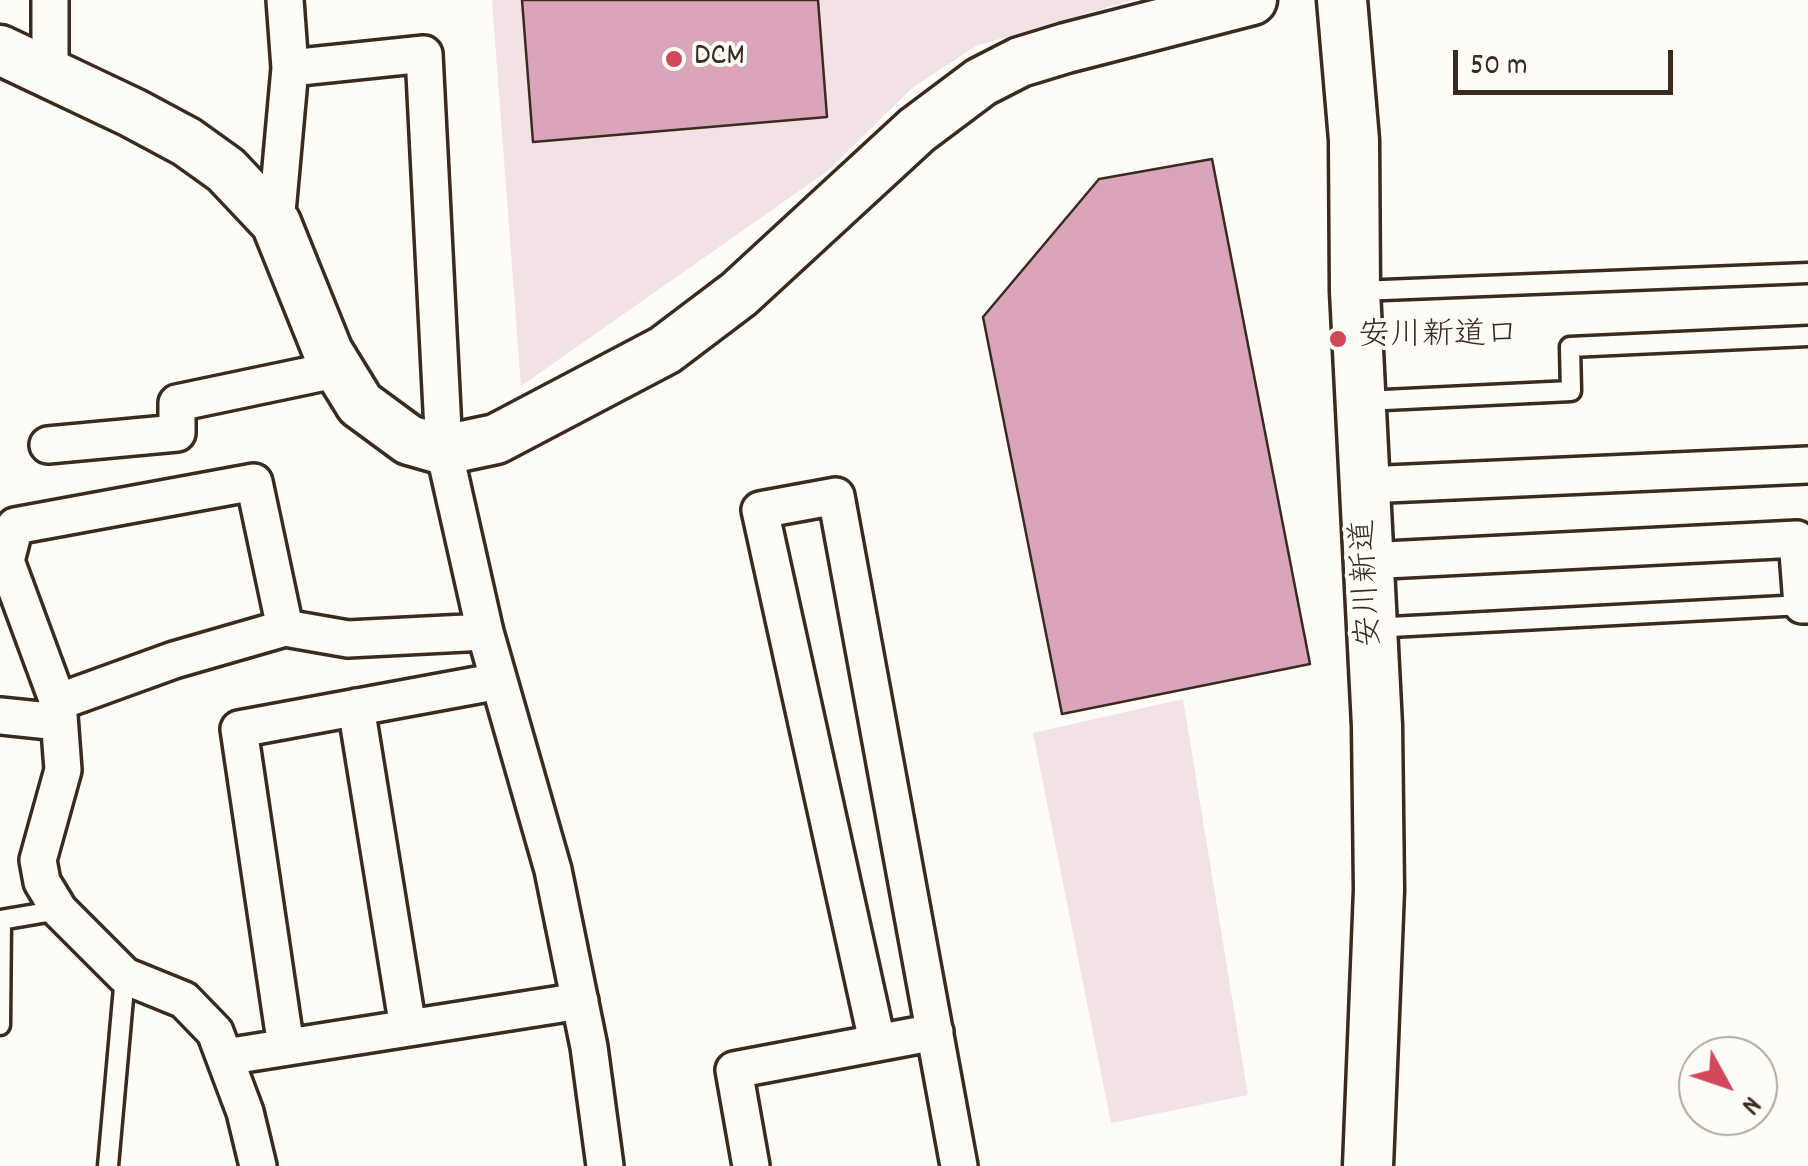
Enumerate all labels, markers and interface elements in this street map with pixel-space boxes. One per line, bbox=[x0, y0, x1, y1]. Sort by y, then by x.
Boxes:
scale bar bbox=[1458, 30, 1678, 92]
place label: DCM bbox=[694, 40, 745, 78]
text: 50 m bbox=[1470, 46, 1528, 89]
marker: DCM bbox=[663, 48, 685, 70]
place label: 安川新道口 bbox=[1358, 320, 1518, 358]
marker: 安川新道口 bbox=[1327, 328, 1349, 350]
street label: 安川新道 bbox=[1347, 518, 1393, 648]
north arrow bbox=[1678, 1036, 1778, 1136]
text: N bbox=[1730, 1086, 1769, 1122]

